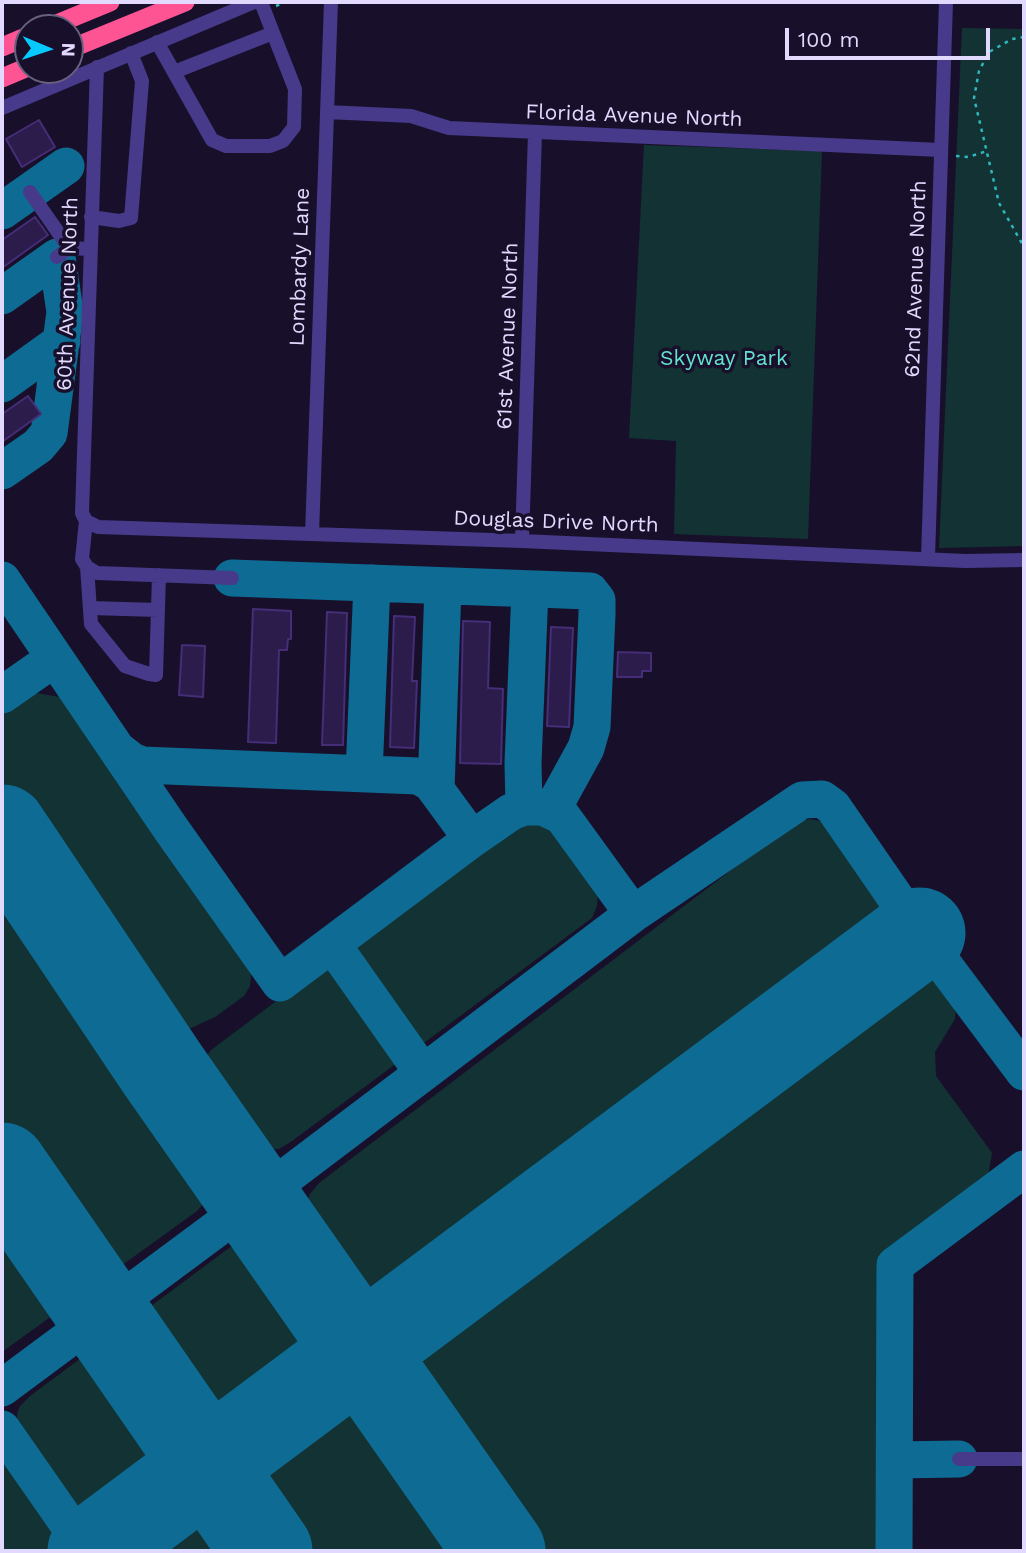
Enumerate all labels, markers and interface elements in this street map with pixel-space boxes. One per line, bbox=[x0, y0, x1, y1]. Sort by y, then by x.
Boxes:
north arrow bbox=[14, 14, 84, 84]
scale bar bbox=[788, 14, 993, 58]
text: 100 m bbox=[798, 27, 860, 52]
text: N bbox=[57, 42, 80, 57]
street label: Florida Avenue North bbox=[525, 100, 743, 132]
street label: 62nd Avenue North bbox=[900, 180, 932, 378]
street label: Lombardy Lane bbox=[285, 187, 315, 347]
street label: 60th Avenue North bbox=[52, 197, 84, 391]
street label: 61st Avenue North bbox=[492, 242, 524, 430]
park label: Skyway Park bbox=[660, 346, 788, 372]
street label: Douglas Drive North bbox=[453, 506, 659, 538]

